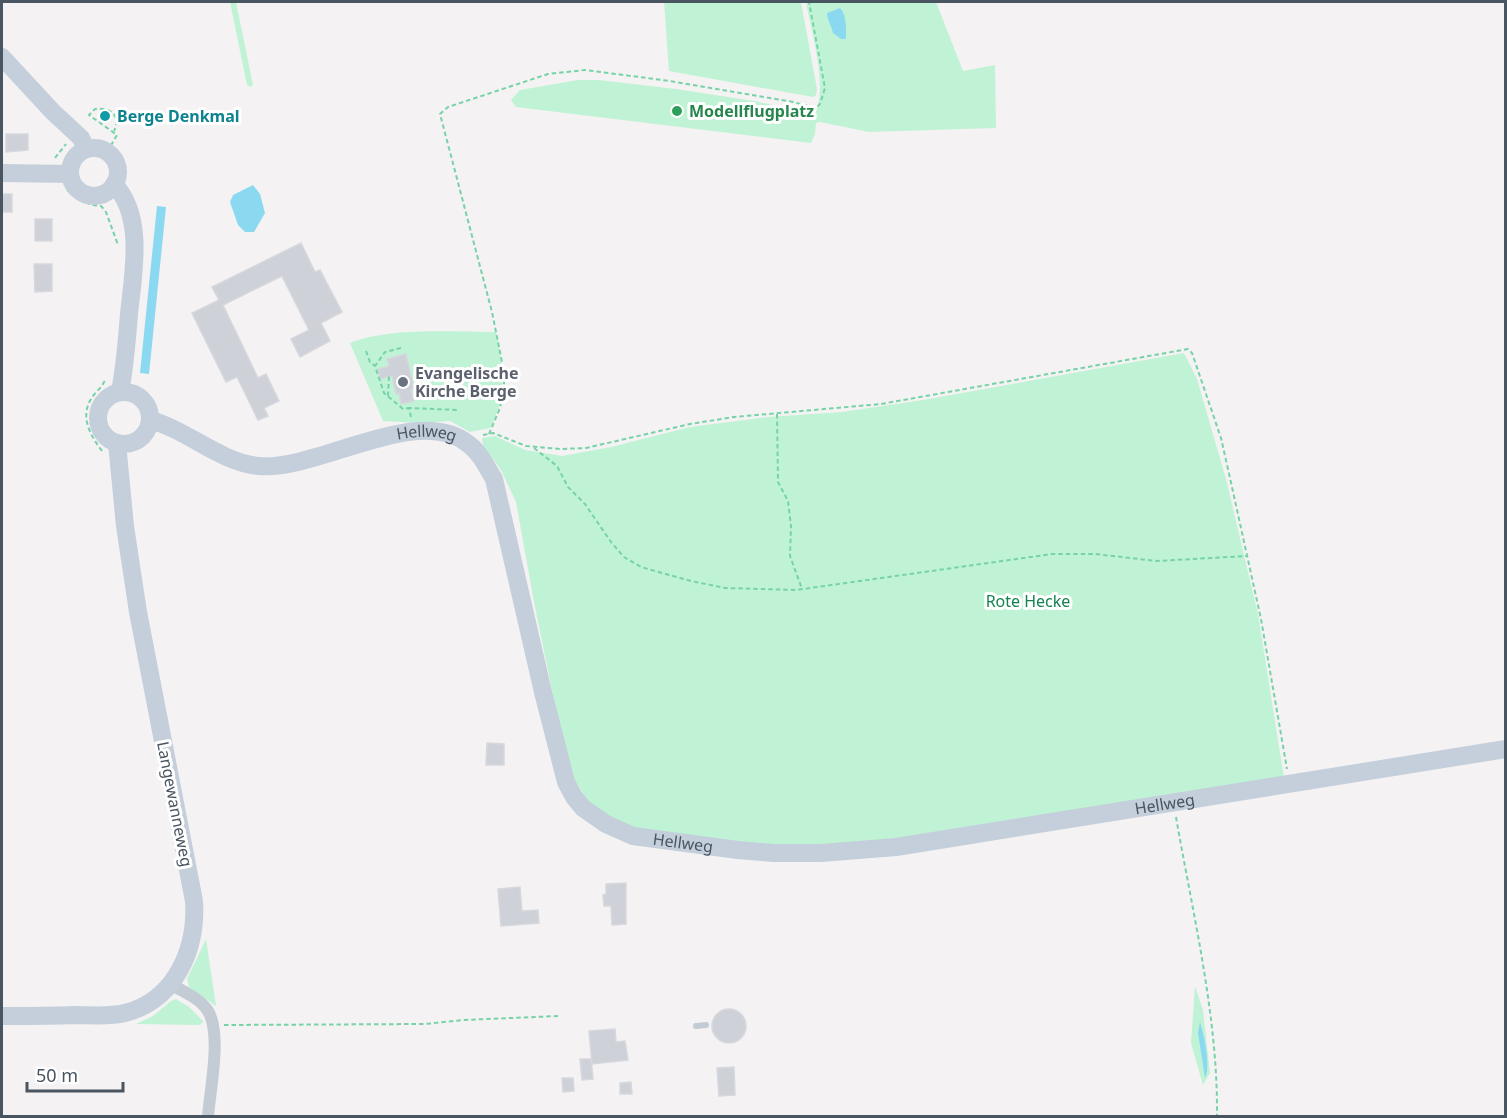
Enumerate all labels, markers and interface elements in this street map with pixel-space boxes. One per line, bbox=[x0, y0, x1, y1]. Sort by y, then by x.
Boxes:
place label: Modellflugplatz bbox=[689, 100, 814, 122]
marker: Modellflugplatz bbox=[670, 104, 684, 118]
place label: Berge Denkmal bbox=[117, 105, 240, 127]
marker: Berge Denkmal bbox=[98, 109, 112, 123]
place label: Evangelische Kirche Berge bbox=[415, 362, 519, 402]
marker: Evangelische Kirche Berge bbox=[396, 375, 410, 389]
street label: Hellweg bbox=[395, 420, 460, 447]
park label: Rote Hecke bbox=[986, 590, 1070, 612]
street label: Langewanneweg bbox=[152, 739, 198, 869]
street label: Hellweg bbox=[1133, 788, 1196, 820]
street label: Hellweg bbox=[651, 828, 714, 858]
scale bar bbox=[27, 1055, 123, 1093]
text: 50 m bbox=[36, 1063, 78, 1087]

